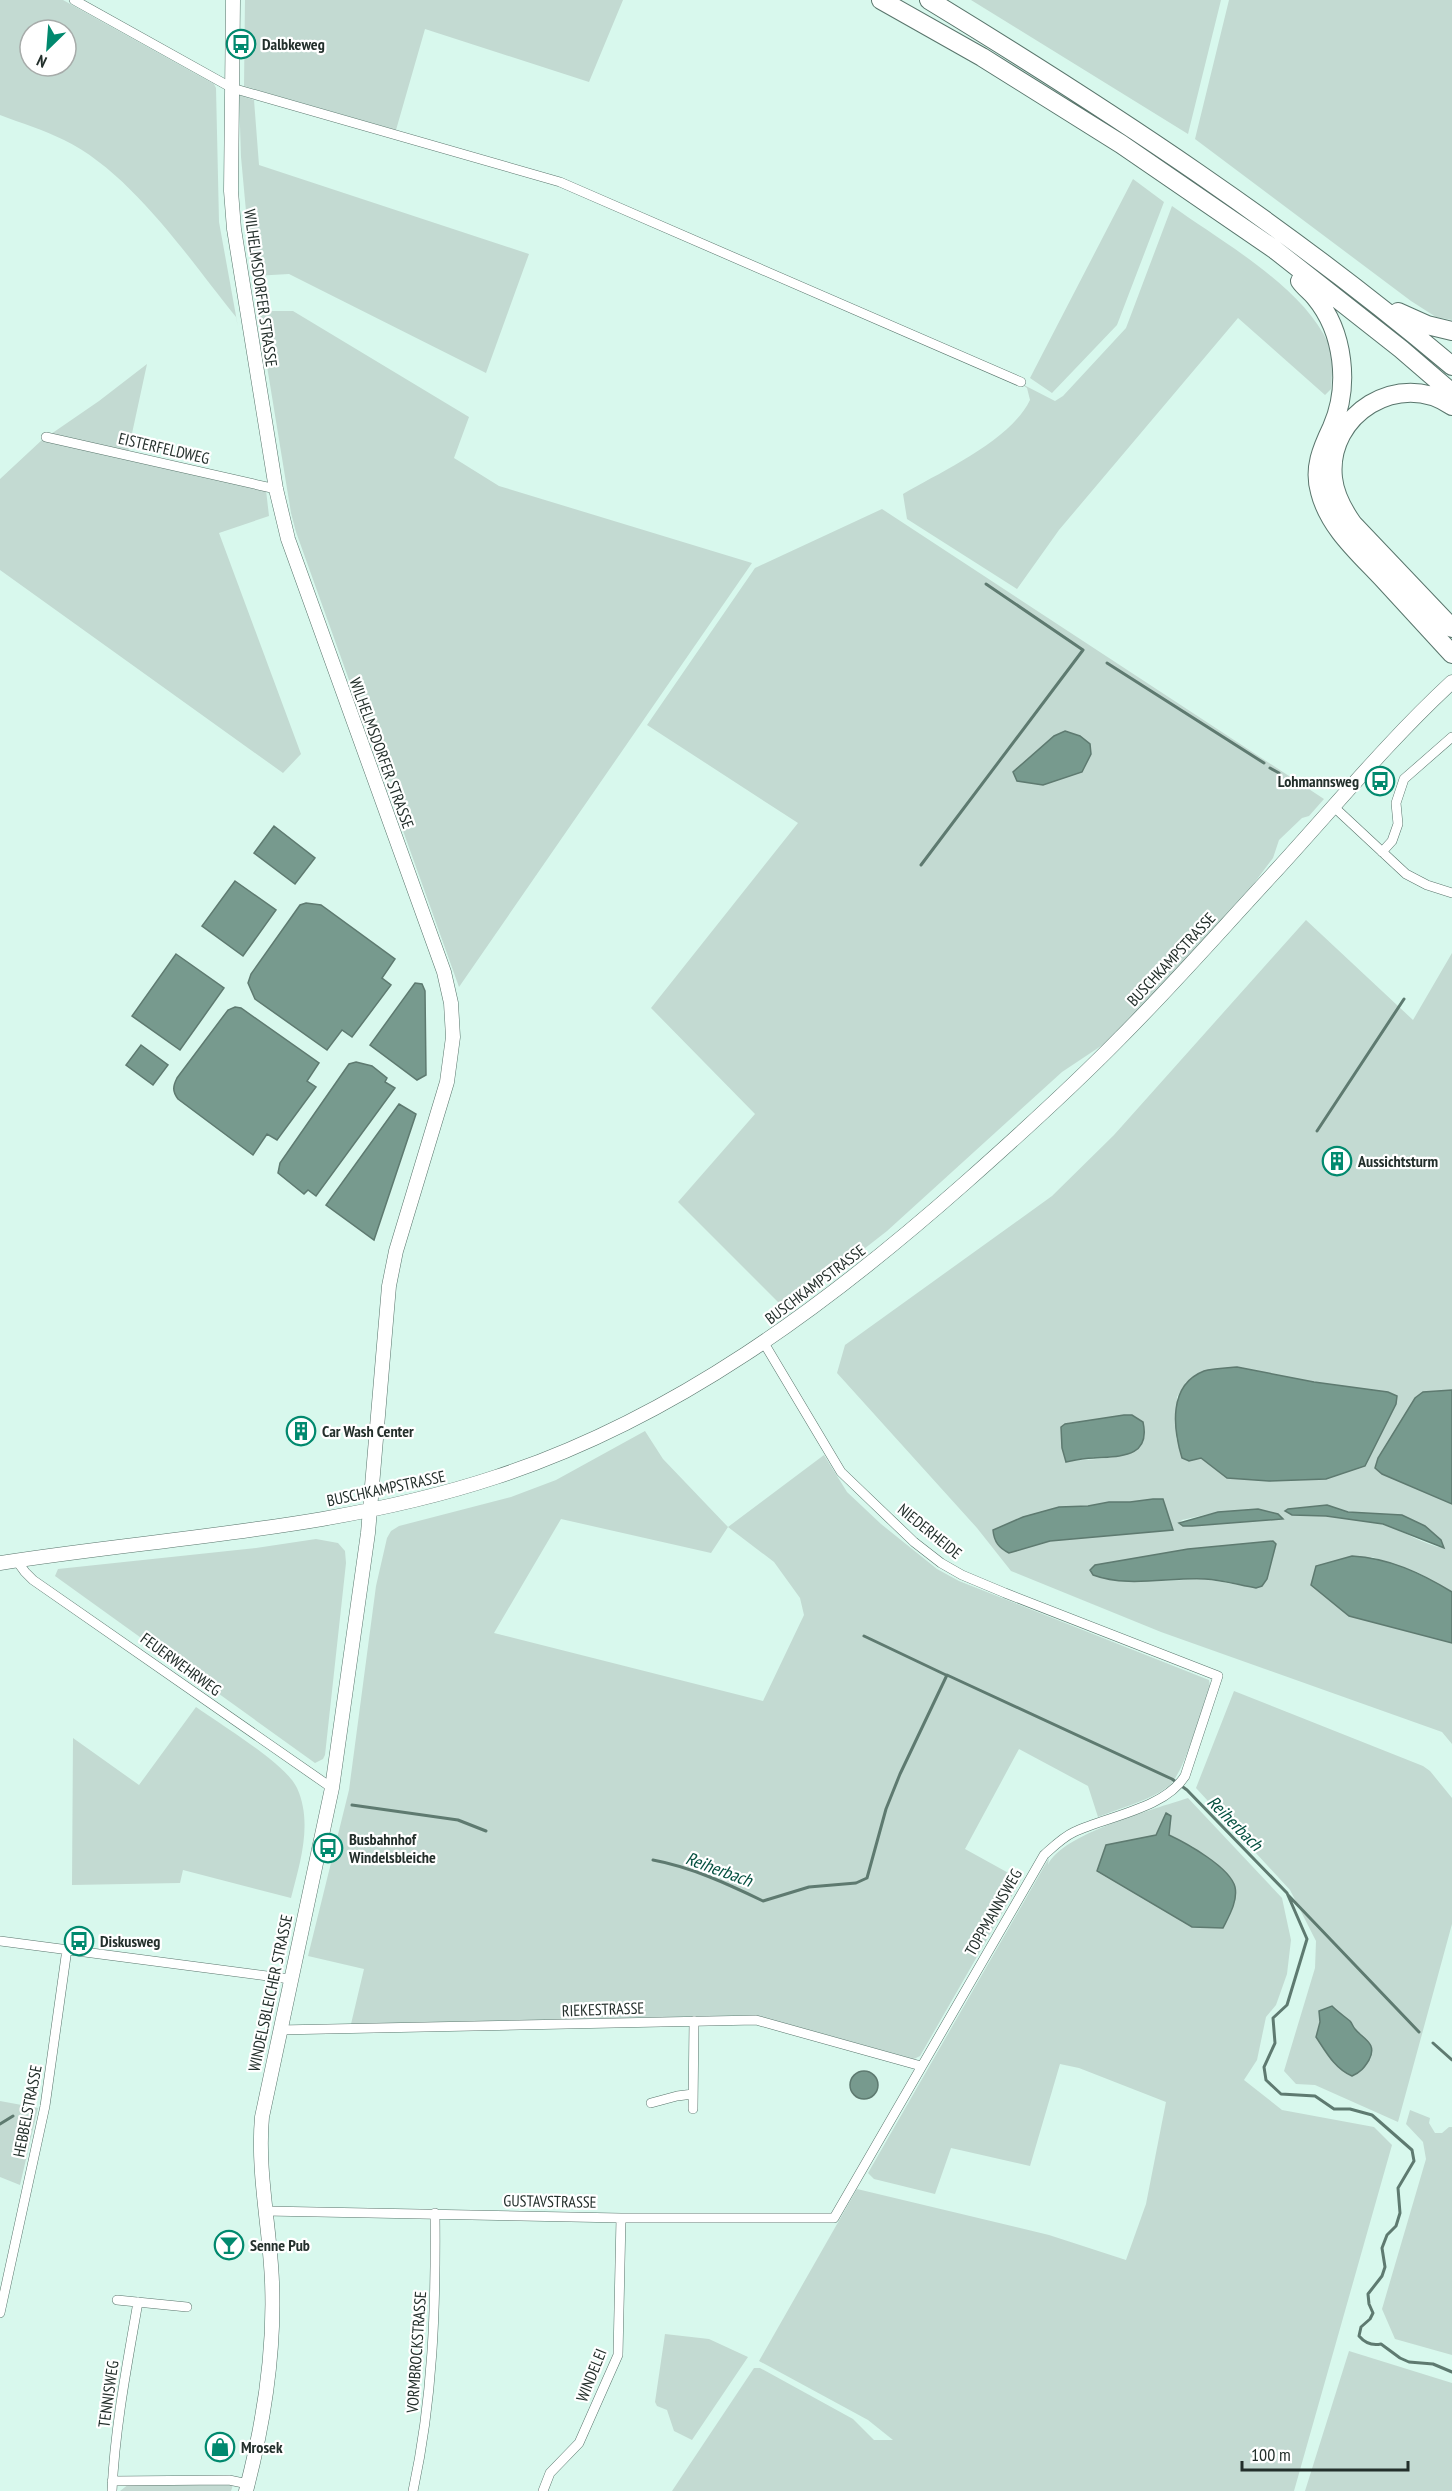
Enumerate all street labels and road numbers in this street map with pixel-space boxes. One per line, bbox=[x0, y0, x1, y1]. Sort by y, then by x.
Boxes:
street label: WILHELMSDORFER STRASSE bbox=[240, 208, 282, 368]
street label: EISTERFELDWEG bbox=[117, 428, 212, 468]
street label: WILHELMSDORFER STRASSE bbox=[345, 675, 419, 831]
street label: BUSCHKAMPSTRASSE bbox=[1123, 908, 1220, 1010]
street label: BUSCHKAMPSTRASSE bbox=[761, 1240, 869, 1328]
street label: BUSCHKAMPSTRASSE bbox=[325, 1466, 447, 1510]
street label: NIEDERHEIDE bbox=[894, 1499, 966, 1563]
street label: FEUERWEHRWEG bbox=[137, 1628, 225, 1700]
street label: TOPPMANNSWEG bbox=[960, 1865, 1026, 1959]
street label: WINDELSBLEICHER STRASSE bbox=[244, 1913, 296, 2073]
street label: RIEKESTRASSE bbox=[561, 1998, 645, 2020]
street label: HEBBELSTRASSE bbox=[8, 2063, 46, 2159]
street label: GUSTAVSTRASSE bbox=[503, 2190, 597, 2212]
street label: VORMBROCKSTRASSE bbox=[402, 2290, 430, 2414]
street label: WINDELEI bbox=[571, 2345, 611, 2405]
street label: TENNISWEG bbox=[93, 2359, 123, 2429]

